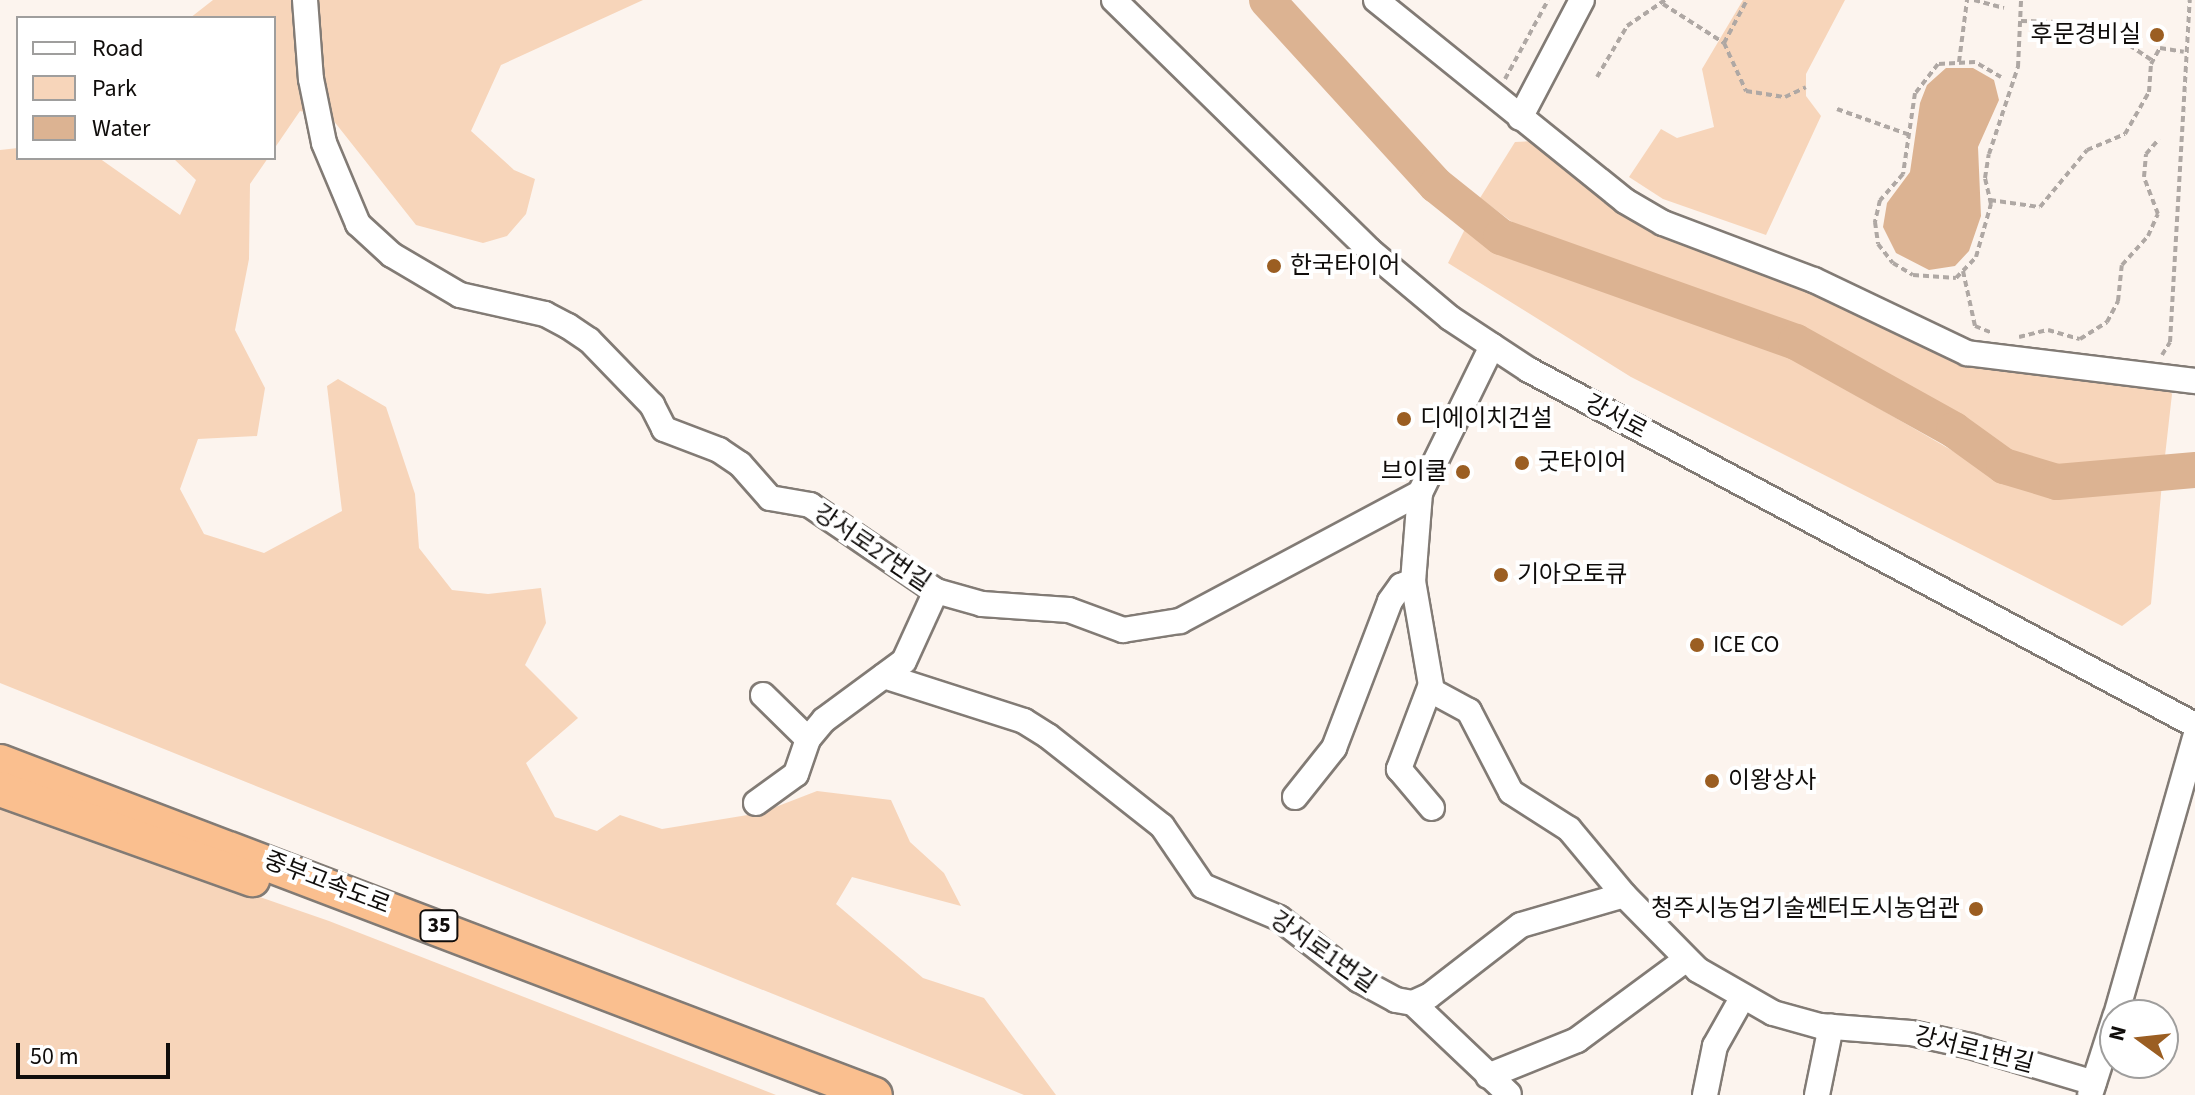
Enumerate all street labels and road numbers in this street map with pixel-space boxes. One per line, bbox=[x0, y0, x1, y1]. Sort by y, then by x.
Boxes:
street label: 강서로 bbox=[1580, 389, 1652, 445]
street label: 강서로27번길 bbox=[808, 499, 936, 597]
street label: 중부고속도로 bbox=[260, 846, 394, 920]
street label: 강서로1번길 bbox=[1265, 905, 1381, 999]
road number: 35 bbox=[419, 908, 459, 944]
street label: 강서로1번길 bbox=[1911, 1021, 2037, 1079]

